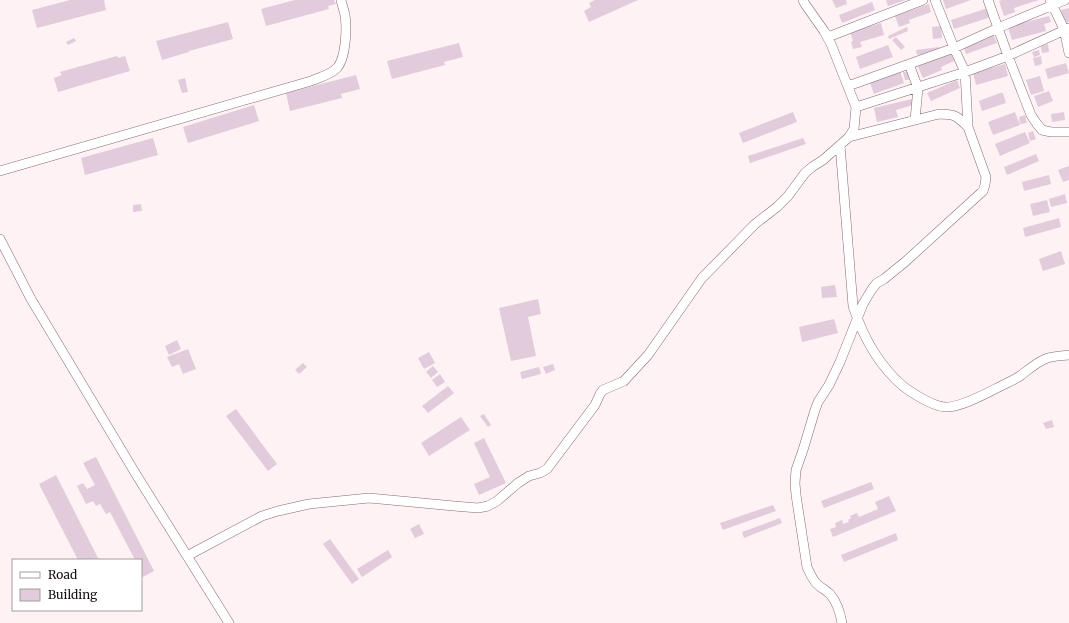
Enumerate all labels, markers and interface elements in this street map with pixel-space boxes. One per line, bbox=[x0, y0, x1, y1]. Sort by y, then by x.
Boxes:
legend bbox=[12, 559, 142, 611]
text: Road bbox=[48, 567, 77, 582]
text: Building bbox=[48, 587, 98, 602]

